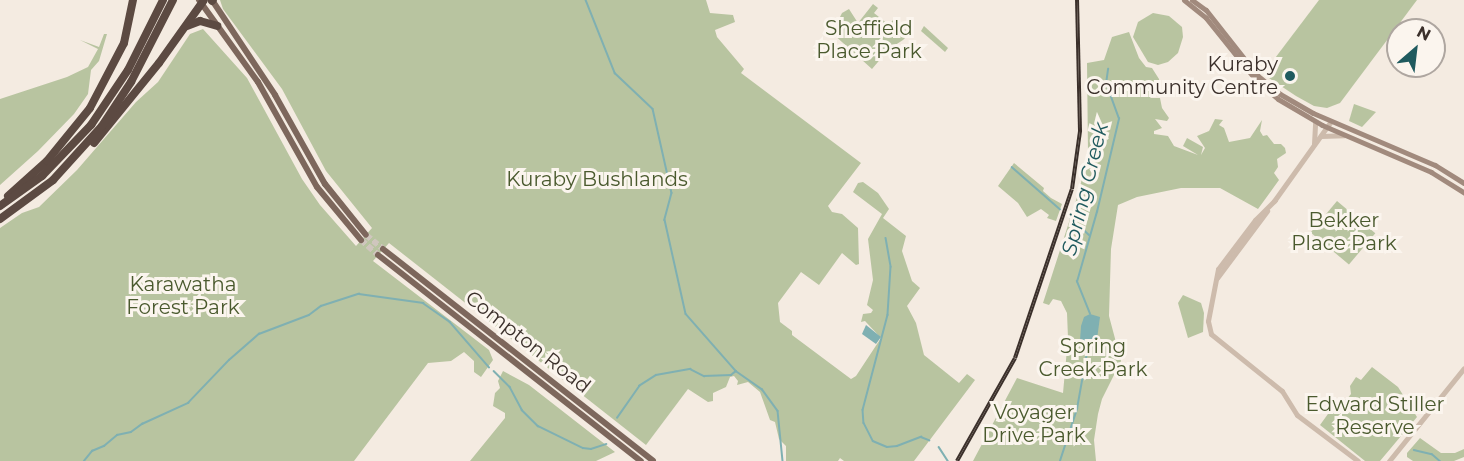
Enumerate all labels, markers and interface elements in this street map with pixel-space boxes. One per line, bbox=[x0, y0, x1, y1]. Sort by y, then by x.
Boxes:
park label: Sheffield Place Park bbox=[816, 17, 922, 64]
north arrow bbox=[1386, 18, 1446, 78]
text: N bbox=[1414, 22, 1434, 45]
place label: Kuraby Community Centre bbox=[1086, 52, 1278, 99]
marker: Kuraby Community Centre bbox=[1283, 69, 1297, 83]
water label: Spring Creek bbox=[1056, 120, 1114, 258]
park label: Kuraby Bushlands bbox=[506, 167, 688, 191]
park label: Bekker Place Park bbox=[1291, 209, 1397, 256]
park label: Karawatha Forest Park bbox=[126, 273, 240, 320]
street label: Compton Road bbox=[461, 286, 595, 398]
park label: Spring Creek Park bbox=[1039, 335, 1147, 382]
park label: Edward Stiller Reserve bbox=[1306, 393, 1444, 440]
park label: Voyager Drive Park bbox=[982, 401, 1086, 448]

